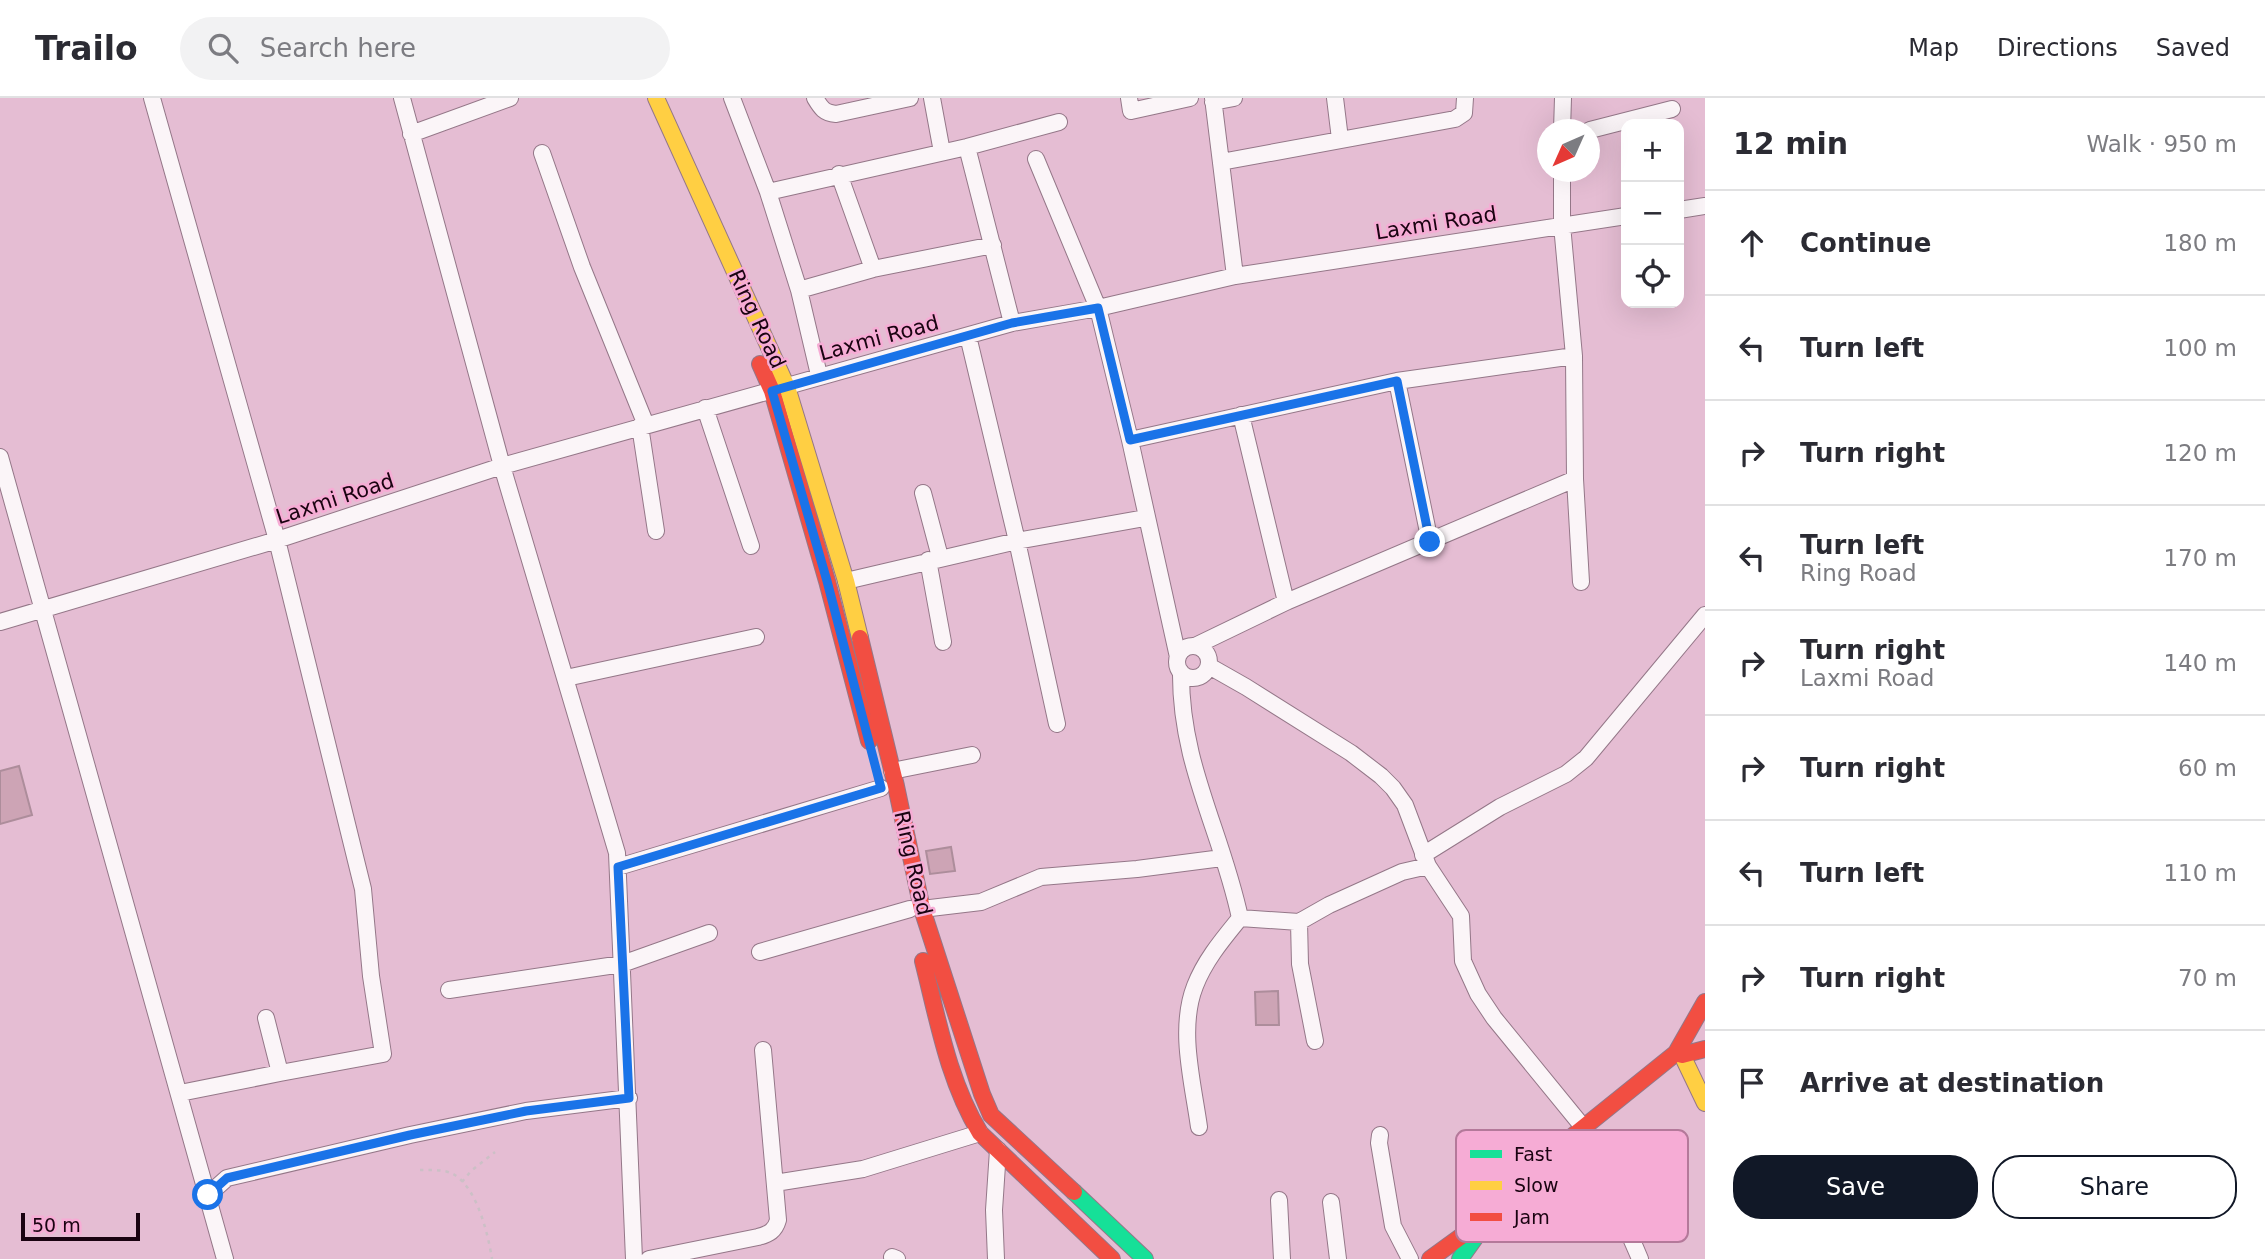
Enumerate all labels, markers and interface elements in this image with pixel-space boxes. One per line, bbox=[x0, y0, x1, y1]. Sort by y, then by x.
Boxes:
search box bbox=[180, 17, 670, 80]
text: Trailo bbox=[35, 29, 138, 68]
icon: search bbox=[204, 29, 242, 67]
text: Search here bbox=[260, 33, 416, 63]
text: Map bbox=[1908, 34, 1959, 62]
text: Directions bbox=[1997, 34, 2118, 62]
text: Saved bbox=[2156, 34, 2230, 62]
north arrow bbox=[1537, 119, 1600, 182]
map controls bbox=[1621, 119, 1684, 308]
button: + bbox=[1621, 119, 1684, 182]
text: 12 min bbox=[1733, 126, 1848, 161]
text: Walk · 950 m bbox=[2086, 131, 2237, 157]
button: − bbox=[1621, 182, 1684, 245]
street label: Laxmi Road bbox=[1374, 202, 1498, 244]
icon: ahead bbox=[1733, 224, 1771, 262]
text: Continue bbox=[1800, 228, 1931, 258]
text: 180 m bbox=[2163, 230, 2237, 256]
button: locate bbox=[1621, 245, 1684, 308]
street label: Ring Road bbox=[724, 266, 790, 372]
street label: Laxmi Road bbox=[817, 311, 941, 365]
icon: left bbox=[1733, 329, 1771, 367]
text: Turn left bbox=[1800, 333, 1924, 363]
text: 100 m bbox=[2163, 335, 2237, 361]
icon: right bbox=[1733, 434, 1771, 472]
text: Turn right bbox=[1800, 438, 1945, 468]
text: 120 m bbox=[2163, 440, 2237, 466]
street label: Laxmi Road bbox=[273, 469, 397, 529]
route end bbox=[1414, 526, 1445, 557]
text: Turn left bbox=[1800, 530, 1924, 560]
icon: left bbox=[1733, 539, 1771, 577]
text: 170 m bbox=[2163, 545, 2237, 571]
text: Ring Road bbox=[1800, 560, 1917, 586]
text: Turn right bbox=[1800, 635, 1945, 665]
icon: right bbox=[1733, 644, 1771, 682]
text: 140 m bbox=[2163, 650, 2237, 676]
text: Laxmi Road bbox=[1800, 665, 1934, 691]
icon: right bbox=[1733, 749, 1771, 787]
text: Turn right bbox=[1800, 753, 1945, 783]
text: 60 m bbox=[2178, 755, 2237, 781]
street label: Ring Road bbox=[889, 808, 937, 918]
icon: left bbox=[1733, 854, 1771, 892]
text: Turn left bbox=[1800, 858, 1924, 888]
text: 110 m bbox=[2163, 860, 2237, 886]
icon: right bbox=[1733, 959, 1771, 997]
text: Turn right bbox=[1800, 963, 1945, 993]
text: 70 m bbox=[2178, 965, 2237, 991]
icon: arrive bbox=[1733, 1064, 1771, 1102]
text: Arrive at destination bbox=[1800, 1068, 2104, 1098]
legend bbox=[1456, 1130, 1688, 1242]
text: Fast bbox=[1514, 1143, 1552, 1165]
button: Save bbox=[1733, 1155, 1978, 1219]
button: Share bbox=[1992, 1155, 2237, 1219]
text: Slow bbox=[1514, 1174, 1559, 1196]
route start bbox=[192, 1179, 223, 1210]
text: Jam bbox=[1513, 1206, 1550, 1228]
scale bar bbox=[21, 1210, 140, 1242]
text: 50 m bbox=[32, 1214, 81, 1236]

